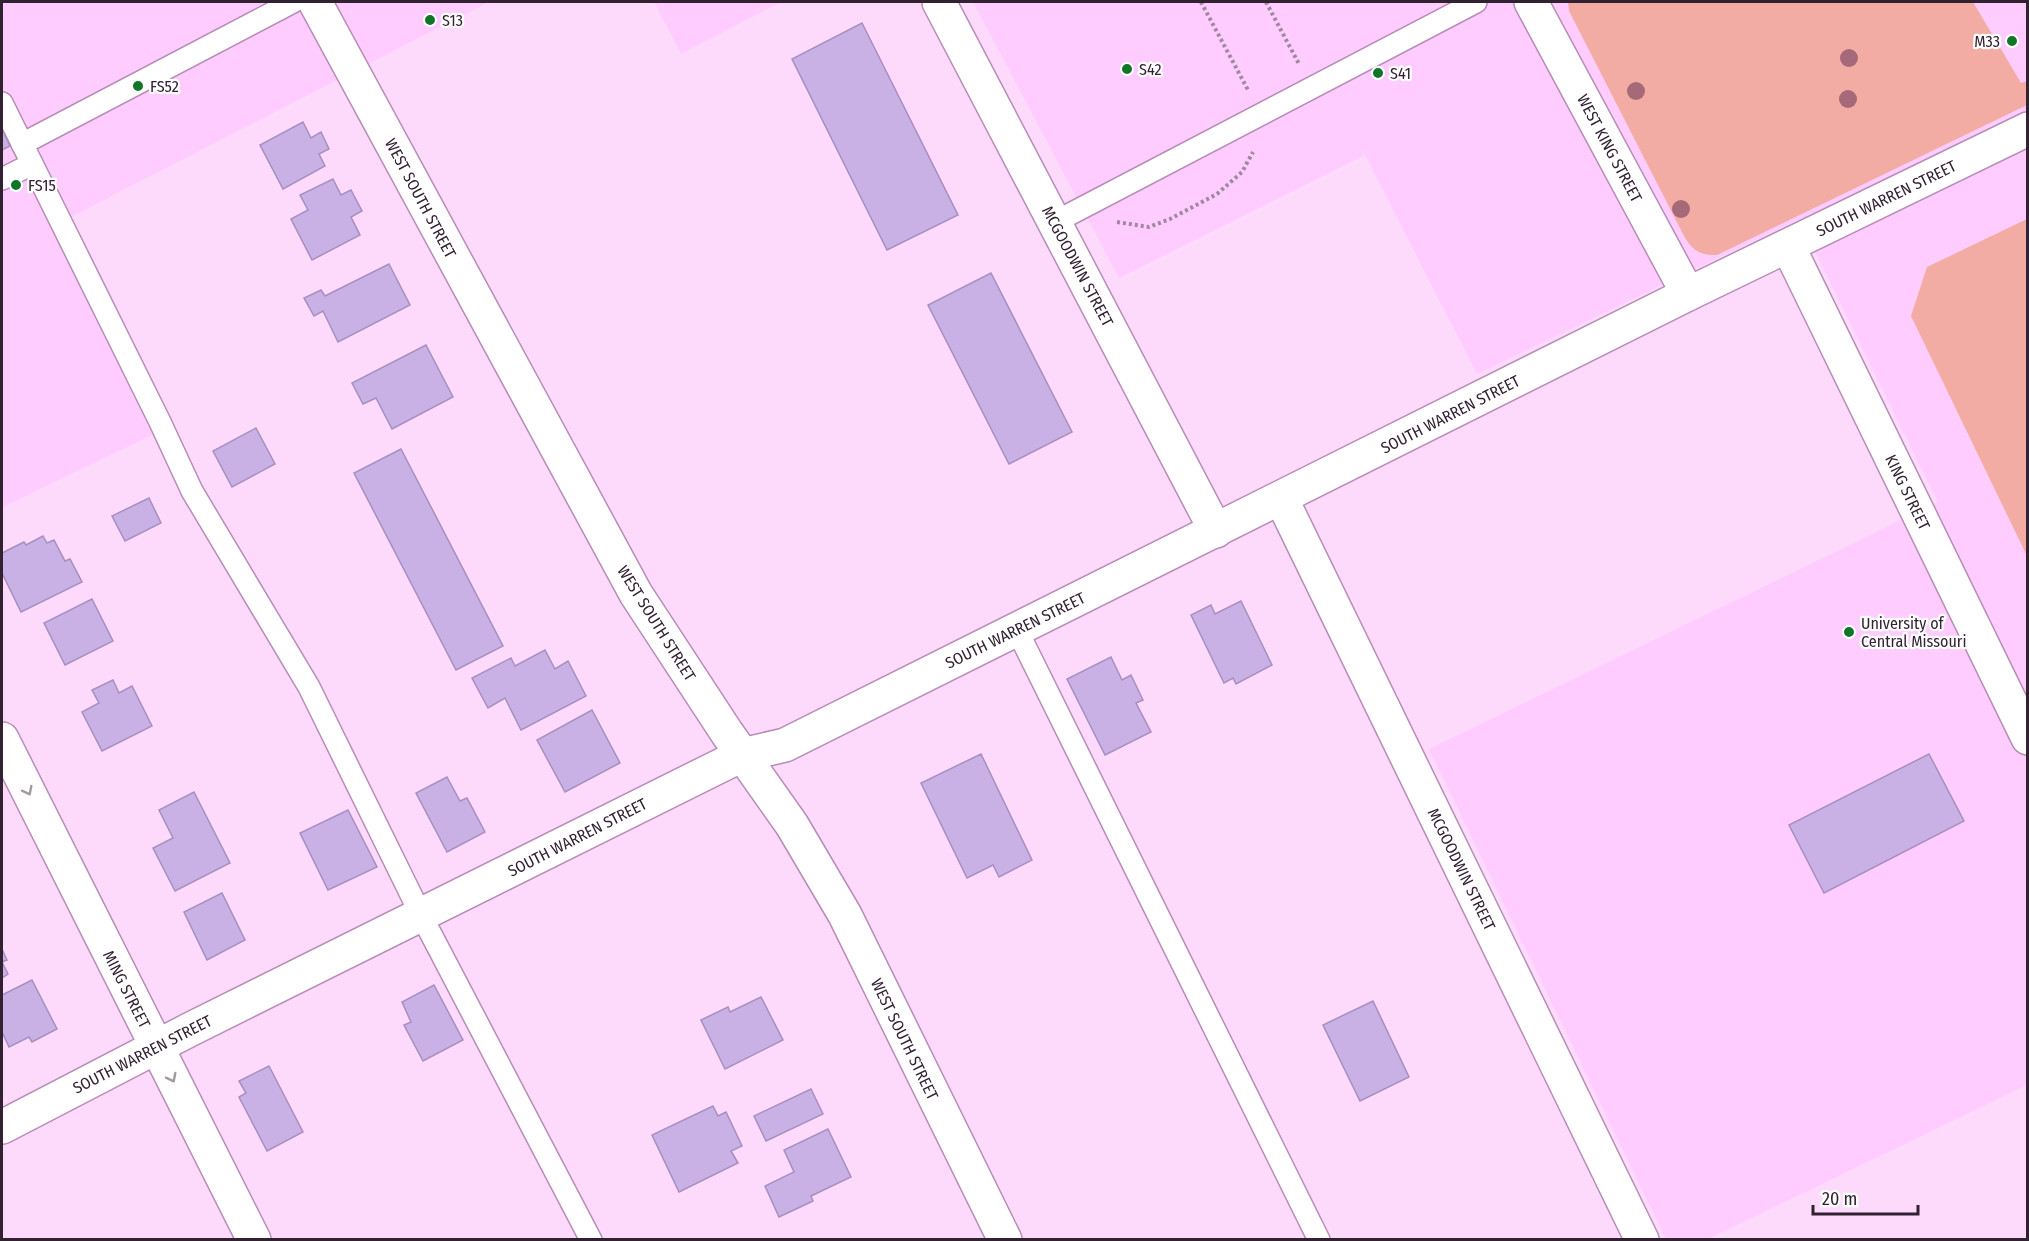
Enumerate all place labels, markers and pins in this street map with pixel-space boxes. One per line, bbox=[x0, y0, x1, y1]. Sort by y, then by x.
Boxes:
place label: S13 bbox=[442, 11, 463, 30]
marker: S13 bbox=[423, 13, 437, 27]
place label: M33 bbox=[1974, 32, 2000, 51]
marker: M33 bbox=[2005, 34, 2019, 48]
place label: S42 bbox=[1139, 60, 1162, 79]
marker: S42 bbox=[1120, 62, 1134, 76]
place label: S41 bbox=[1390, 64, 1411, 83]
marker: S41 bbox=[1371, 66, 1385, 80]
place label: FS52 bbox=[150, 77, 179, 96]
marker: FS52 bbox=[131, 79, 145, 93]
place label: FS15 bbox=[28, 176, 56, 195]
marker: FS15 bbox=[9, 178, 23, 192]
place label: University of Central Missouri bbox=[1861, 614, 1966, 651]
marker: University of Central Missouri bbox=[1842, 625, 1856, 639]

